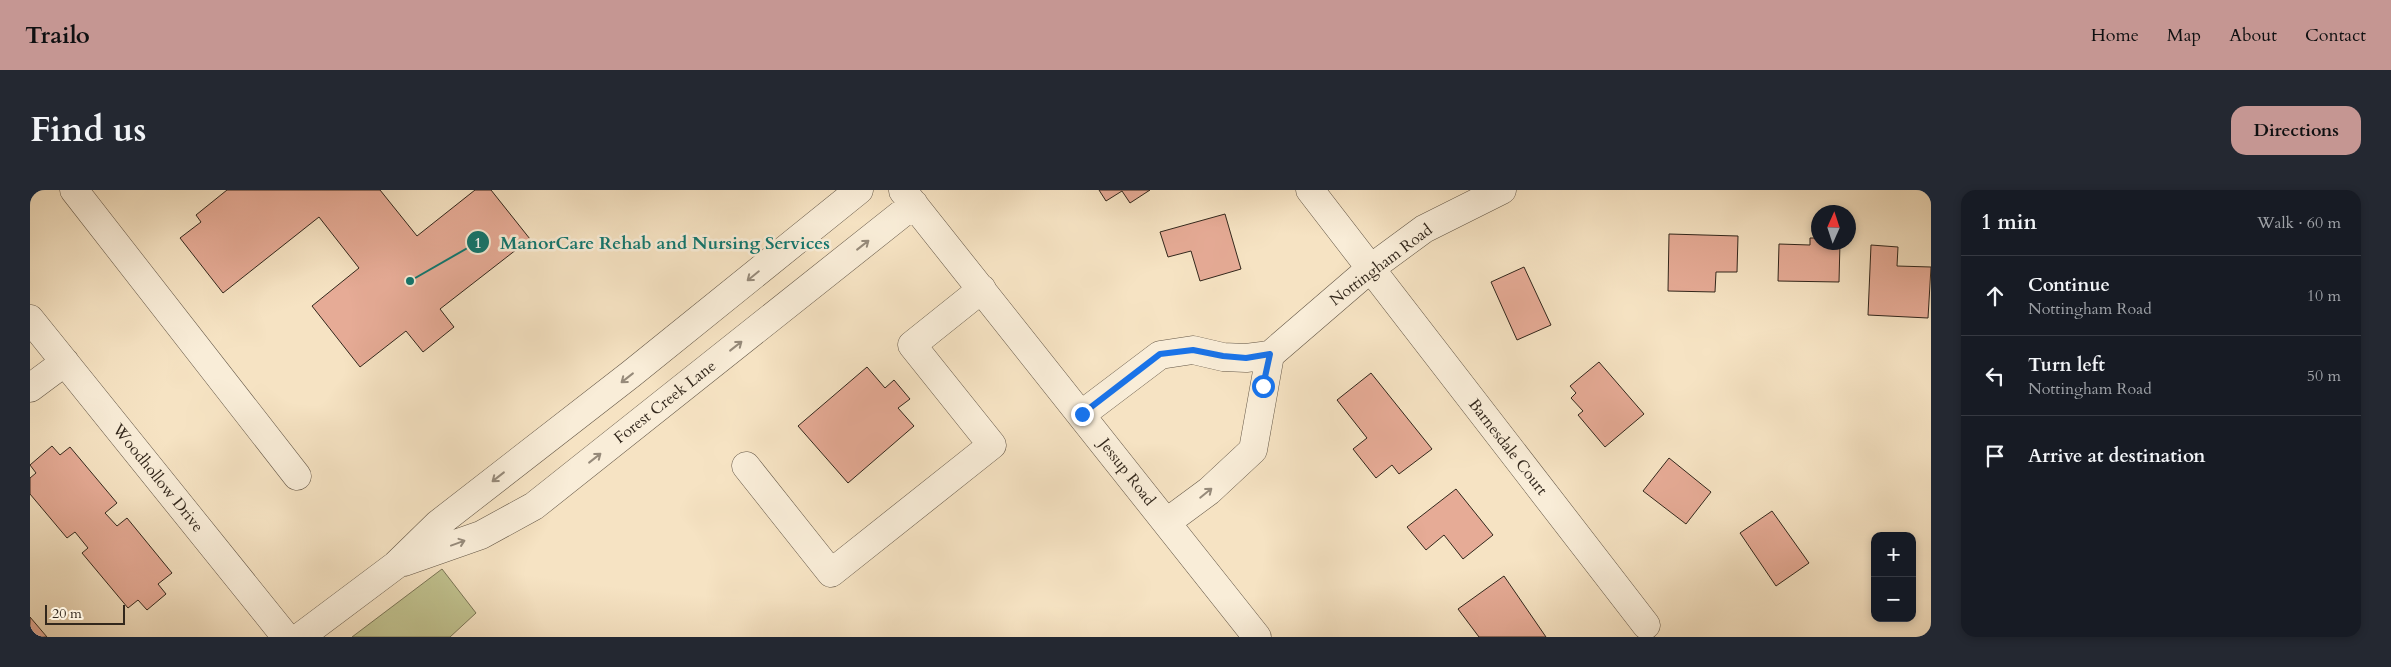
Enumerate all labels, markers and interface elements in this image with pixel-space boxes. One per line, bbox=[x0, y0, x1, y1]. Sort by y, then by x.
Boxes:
text: Trailo bbox=[25, 19, 90, 52]
text: Home bbox=[2091, 23, 2139, 48]
text: Map bbox=[2167, 23, 2201, 48]
text: About bbox=[2229, 23, 2277, 48]
text: Contact bbox=[2305, 23, 2366, 48]
text: Find us bbox=[30, 106, 146, 154]
button: Directions bbox=[2231, 106, 2361, 155]
north arrow bbox=[1811, 205, 1856, 250]
text: 1 min bbox=[1981, 208, 2037, 237]
text: Walk · 60 m bbox=[2257, 212, 2341, 234]
street label: Nottingham Road bbox=[1325, 219, 1437, 311]
callout: ManorCare Rehab and Nursing Services bbox=[465, 226, 840, 259]
text: ManorCare Rehab and Nursing Services bbox=[500, 231, 830, 256]
text: 1 bbox=[474, 233, 482, 253]
one-way arrow bbox=[856, 239, 869, 250]
one-way arrow bbox=[747, 270, 760, 281]
text: Continue bbox=[2028, 272, 2110, 298]
icon: ahead bbox=[1981, 282, 2009, 310]
text: 10 m bbox=[2307, 285, 2341, 307]
text: Nottingham Road bbox=[2028, 298, 2152, 320]
one-way arrow bbox=[729, 340, 742, 351]
text: Turn left bbox=[2028, 352, 2105, 378]
street label: Forest Creek Lane bbox=[609, 355, 721, 449]
icon: left bbox=[1981, 362, 2009, 390]
text: 50 m bbox=[2307, 365, 2341, 387]
one-way arrow bbox=[620, 372, 633, 383]
route start bbox=[1252, 375, 1275, 398]
text: Nottingham Road bbox=[2028, 378, 2152, 400]
street label: Barnesdale Court bbox=[1463, 394, 1553, 500]
route end bbox=[1071, 403, 1094, 426]
street label: Woodhollow Drive bbox=[107, 418, 209, 537]
street label: Jessup Road bbox=[1092, 432, 1161, 511]
icon: arrive bbox=[1981, 442, 2009, 470]
text: Arrive at destination bbox=[2028, 443, 2205, 469]
one-way arrow bbox=[588, 452, 601, 463]
one-way arrow bbox=[491, 472, 505, 482]
one-way arrow bbox=[1199, 488, 1213, 498]
map controls bbox=[1871, 532, 1916, 622]
button: + bbox=[1871, 532, 1916, 577]
one-way arrow bbox=[450, 538, 465, 547]
button: − bbox=[1871, 577, 1916, 622]
scale bar bbox=[45, 602, 125, 625]
text: 20 m bbox=[52, 604, 82, 623]

